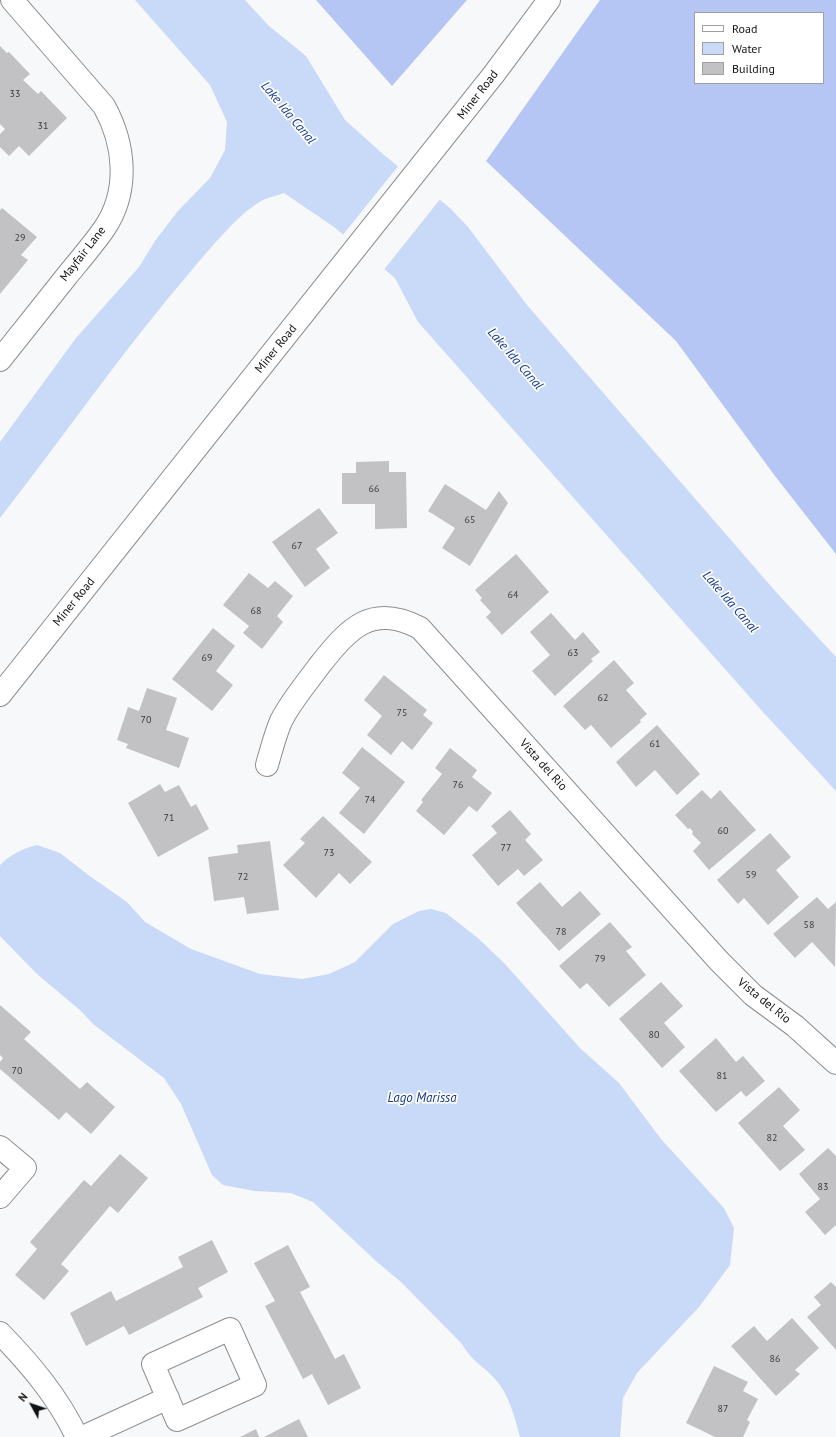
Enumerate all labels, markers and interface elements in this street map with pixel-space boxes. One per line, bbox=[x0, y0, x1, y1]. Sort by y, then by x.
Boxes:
legend bbox=[694, 12, 824, 84]
text: Road bbox=[732, 21, 757, 36]
text: Water bbox=[732, 41, 762, 56]
text: Building bbox=[732, 61, 775, 76]
street label: Miner Road bbox=[454, 68, 502, 122]
water label: Lake Ida Canal bbox=[257, 79, 319, 147]
house number: 33 bbox=[10, 88, 20, 100]
house number: 31 bbox=[38, 120, 48, 132]
street label: Mayfair Lane bbox=[57, 224, 109, 284]
house number: 29 bbox=[15, 232, 25, 244]
street label: Miner Road bbox=[252, 322, 300, 376]
water label: Lake Ida Canal bbox=[484, 325, 546, 393]
house number: 66 bbox=[369, 483, 379, 495]
house number: 65 bbox=[465, 514, 475, 526]
house number: 67 bbox=[292, 540, 302, 552]
water label: Lake Ida Canal bbox=[699, 568, 761, 636]
street label: Miner Road bbox=[50, 575, 98, 629]
house number: 64 bbox=[508, 589, 518, 601]
house number: 68 bbox=[251, 605, 261, 617]
house number: 63 bbox=[568, 647, 578, 659]
house number: 69 bbox=[202, 652, 212, 664]
house number: 62 bbox=[598, 692, 608, 704]
house number: 75 bbox=[397, 707, 407, 719]
house number: 70 bbox=[141, 714, 151, 726]
street label: Vista del Rio bbox=[516, 736, 570, 794]
house number: 61 bbox=[650, 738, 660, 750]
house number: 76 bbox=[453, 779, 463, 791]
house number: 74 bbox=[365, 794, 375, 806]
house number: 71 bbox=[164, 812, 174, 824]
house number: 60 bbox=[718, 825, 728, 837]
house number: 77 bbox=[501, 842, 511, 854]
house number: 73 bbox=[324, 847, 334, 859]
house number: 59 bbox=[746, 869, 756, 881]
house number: 72 bbox=[238, 871, 248, 883]
house number: 58 bbox=[804, 919, 814, 931]
house number: 78 bbox=[556, 926, 566, 938]
house number: 79 bbox=[595, 953, 605, 965]
street label: Vista del Rio bbox=[734, 975, 794, 1027]
house number: 80 bbox=[649, 1029, 659, 1041]
house number: 70 bbox=[12, 1065, 22, 1077]
house number: 81 bbox=[717, 1070, 727, 1082]
water label: Lago Marissa bbox=[387, 1090, 457, 1106]
house number: 82 bbox=[767, 1132, 777, 1144]
house number: 83 bbox=[818, 1181, 828, 1193]
house number: 86 bbox=[770, 1353, 780, 1365]
north arrow bbox=[12, 1385, 52, 1425]
text: N bbox=[15, 1390, 30, 1405]
house number: 87 bbox=[718, 1403, 728, 1415]

